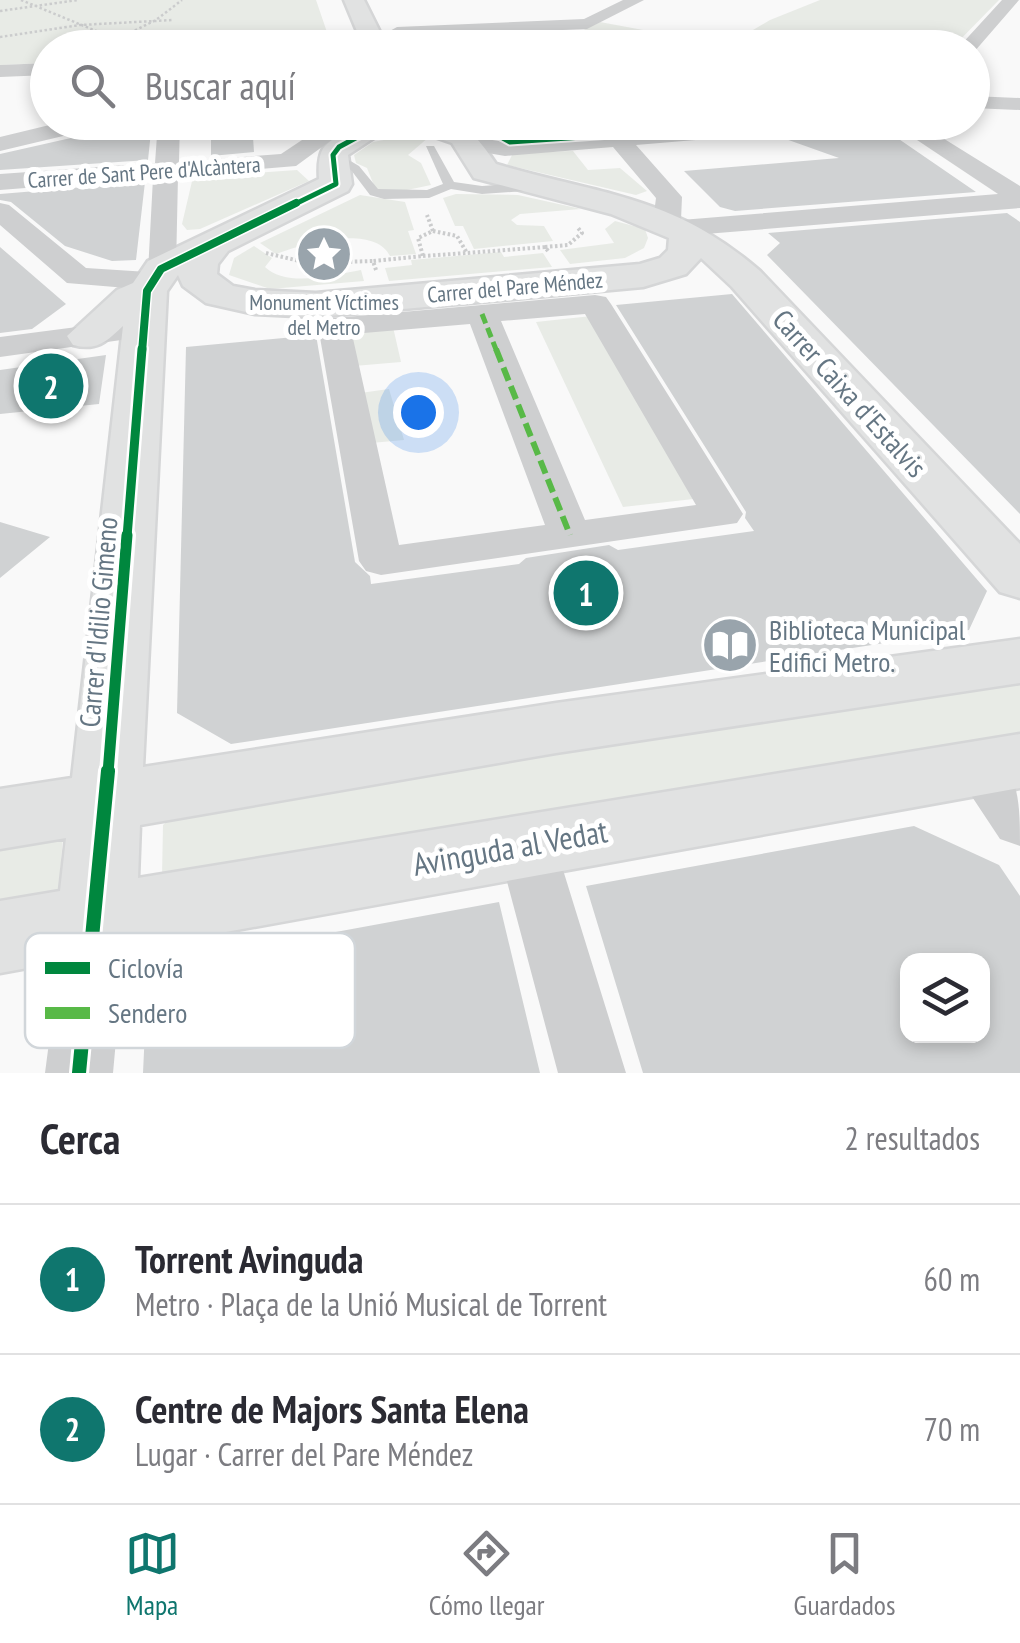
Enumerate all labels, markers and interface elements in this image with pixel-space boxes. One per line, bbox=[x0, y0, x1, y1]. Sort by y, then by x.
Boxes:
search box bbox=[30, 30, 990, 140]
icon: search bbox=[65, 58, 120, 113]
text: Buscar aquí bbox=[145, 61, 296, 110]
street label: Carrer de Sant Pere d'Alcàntera bbox=[27, 150, 261, 194]
place icon: Monument Víctimes del Metro bbox=[294, 224, 354, 284]
street label: Carrer del Pare Méndez bbox=[426, 265, 604, 309]
place label: Monument Víctimes del Metro bbox=[249, 288, 399, 341]
street label: Carrer Caixa d'Estalvis bbox=[765, 301, 935, 485]
pin: 2 bbox=[18, 348, 84, 424]
your location bbox=[393, 387, 444, 438]
street label: Carrer d'Idilio Gimeno bbox=[70, 515, 126, 729]
pin: 1 bbox=[554, 556, 618, 630]
place label: Biblioteca Municipal Edifici Metro. bbox=[769, 611, 966, 680]
library icon: Biblioteca Municipal Edifici Metro. bbox=[700, 615, 760, 675]
street label: Avinguda al Vedat bbox=[409, 809, 611, 885]
legend bbox=[25, 933, 355, 1048]
text: Ciclovía bbox=[108, 949, 183, 986]
map controls bbox=[900, 953, 990, 1043]
button: layers bbox=[900, 953, 990, 1043]
text: Sendero bbox=[108, 994, 187, 1031]
text: Cerca bbox=[40, 1111, 120, 1166]
text: 2 resultados bbox=[845, 1117, 980, 1159]
text: Torrent Avinguda bbox=[135, 1234, 363, 1283]
text: 1 bbox=[65, 1258, 80, 1300]
text: 60 m bbox=[924, 1258, 980, 1300]
text: Metro · Plaça de la Unió Musical de Torrent bbox=[135, 1283, 607, 1325]
text: Centre de Majors Santa Elena bbox=[135, 1384, 529, 1433]
text: 2 bbox=[65, 1408, 80, 1450]
text: 70 m bbox=[924, 1408, 980, 1450]
text: Lugar · Carrer del Pare Méndez bbox=[135, 1433, 473, 1475]
tab: Mapa bbox=[125, 1526, 180, 1623]
tab: Cómo llegar bbox=[429, 1526, 544, 1623]
tab: Guardados bbox=[794, 1526, 895, 1623]

